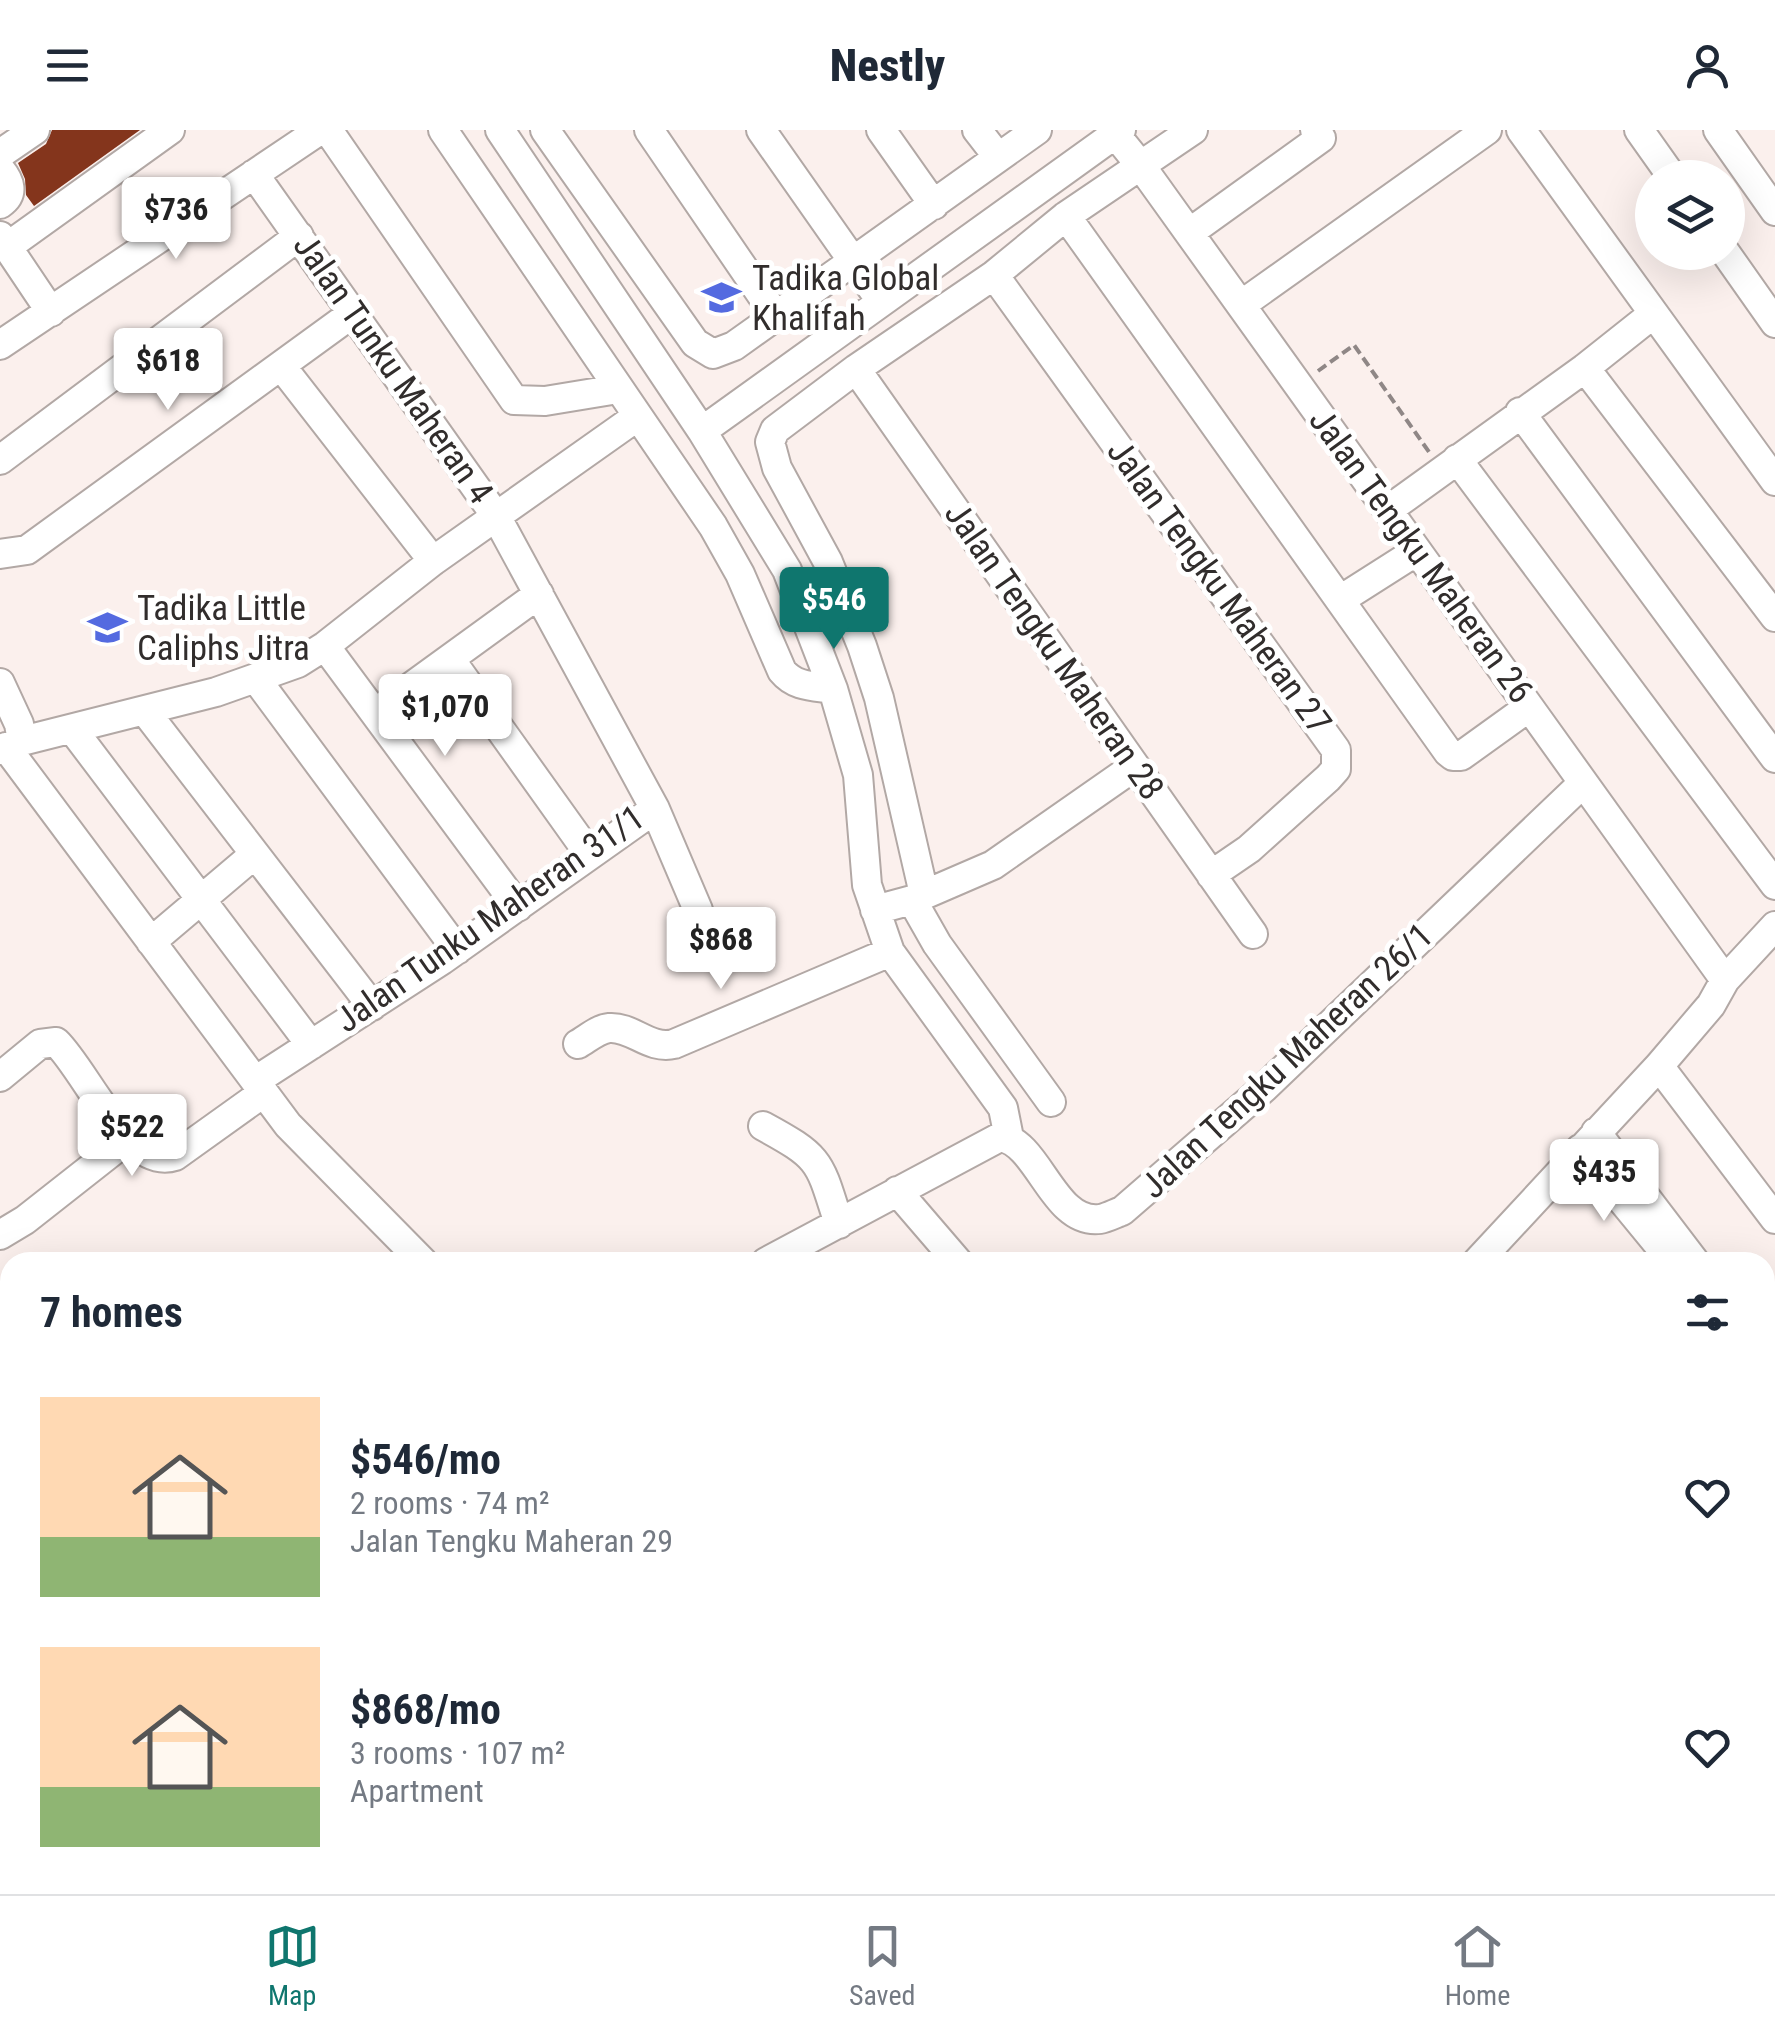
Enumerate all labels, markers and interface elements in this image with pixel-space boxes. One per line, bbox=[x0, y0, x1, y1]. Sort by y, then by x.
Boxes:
icon: menu bbox=[40, 38, 95, 93]
icon: person bbox=[1680, 38, 1735, 93]
text: Nestly bbox=[830, 39, 945, 92]
map controls bbox=[1635, 160, 1745, 270]
button: layers bbox=[1635, 160, 1745, 270]
pin: $736 bbox=[117, 177, 235, 262]
text: $736 bbox=[144, 190, 208, 228]
street label: Jalan Tunku Maheran 4 bbox=[285, 226, 501, 512]
place label: Tadika Global Khalifah bbox=[752, 258, 939, 339]
school or university icon: Tadika Global Khalifah bbox=[701, 277, 743, 319]
pin: $618 bbox=[109, 328, 227, 413]
text: $618 bbox=[136, 341, 200, 379]
street label: Jalan Tengku Maheran 26 bbox=[1301, 401, 1541, 711]
street label: Jalan Tengku Maheran 27 bbox=[1099, 432, 1339, 742]
street label: Jalan Tengku Maheran 28 bbox=[936, 494, 1172, 808]
pin: $546 bbox=[775, 567, 893, 652]
text: $546 bbox=[802, 580, 866, 618]
place label: Tadika Little Caliphs Jitra bbox=[137, 588, 310, 669]
school or university icon: Tadika Little Caliphs Jitra bbox=[86, 607, 128, 649]
pin: $1,070 bbox=[364, 674, 526, 759]
text: $1,070 bbox=[401, 687, 489, 725]
street label: Jalan Tunku Maheran 31/1 bbox=[328, 797, 652, 1041]
pin: $868 bbox=[662, 907, 780, 992]
street label: Jalan Tengku Maheran 26/1 bbox=[1133, 915, 1441, 1207]
text: $868 bbox=[689, 920, 753, 958]
pin: $522 bbox=[73, 1094, 191, 1179]
text: $522 bbox=[100, 1107, 164, 1145]
pin: $435 bbox=[1545, 1139, 1663, 1224]
text: $435 bbox=[1572, 1152, 1636, 1190]
icon: filters bbox=[1680, 1285, 1735, 1340]
text: 7 homes bbox=[40, 1288, 183, 1337]
text: $546/mo bbox=[350, 1435, 501, 1484]
icon: home bbox=[120, 1437, 240, 1557]
icon: heart bbox=[1680, 1470, 1735, 1525]
text: 2 rooms · 74 m² bbox=[350, 1484, 549, 1522]
text: Jalan Tengku Maheran 29 bbox=[350, 1522, 673, 1560]
text: $868/mo bbox=[350, 1685, 501, 1734]
icon: home bbox=[120, 1687, 240, 1807]
icon: heart bbox=[1680, 1720, 1735, 1775]
text: 3 rooms · 107 m² bbox=[350, 1734, 565, 1772]
text: Apartment bbox=[350, 1772, 484, 1810]
tab: Map bbox=[265, 1919, 320, 2012]
tab: Saved bbox=[849, 1919, 915, 2012]
tab: Home bbox=[1445, 1919, 1510, 2012]

